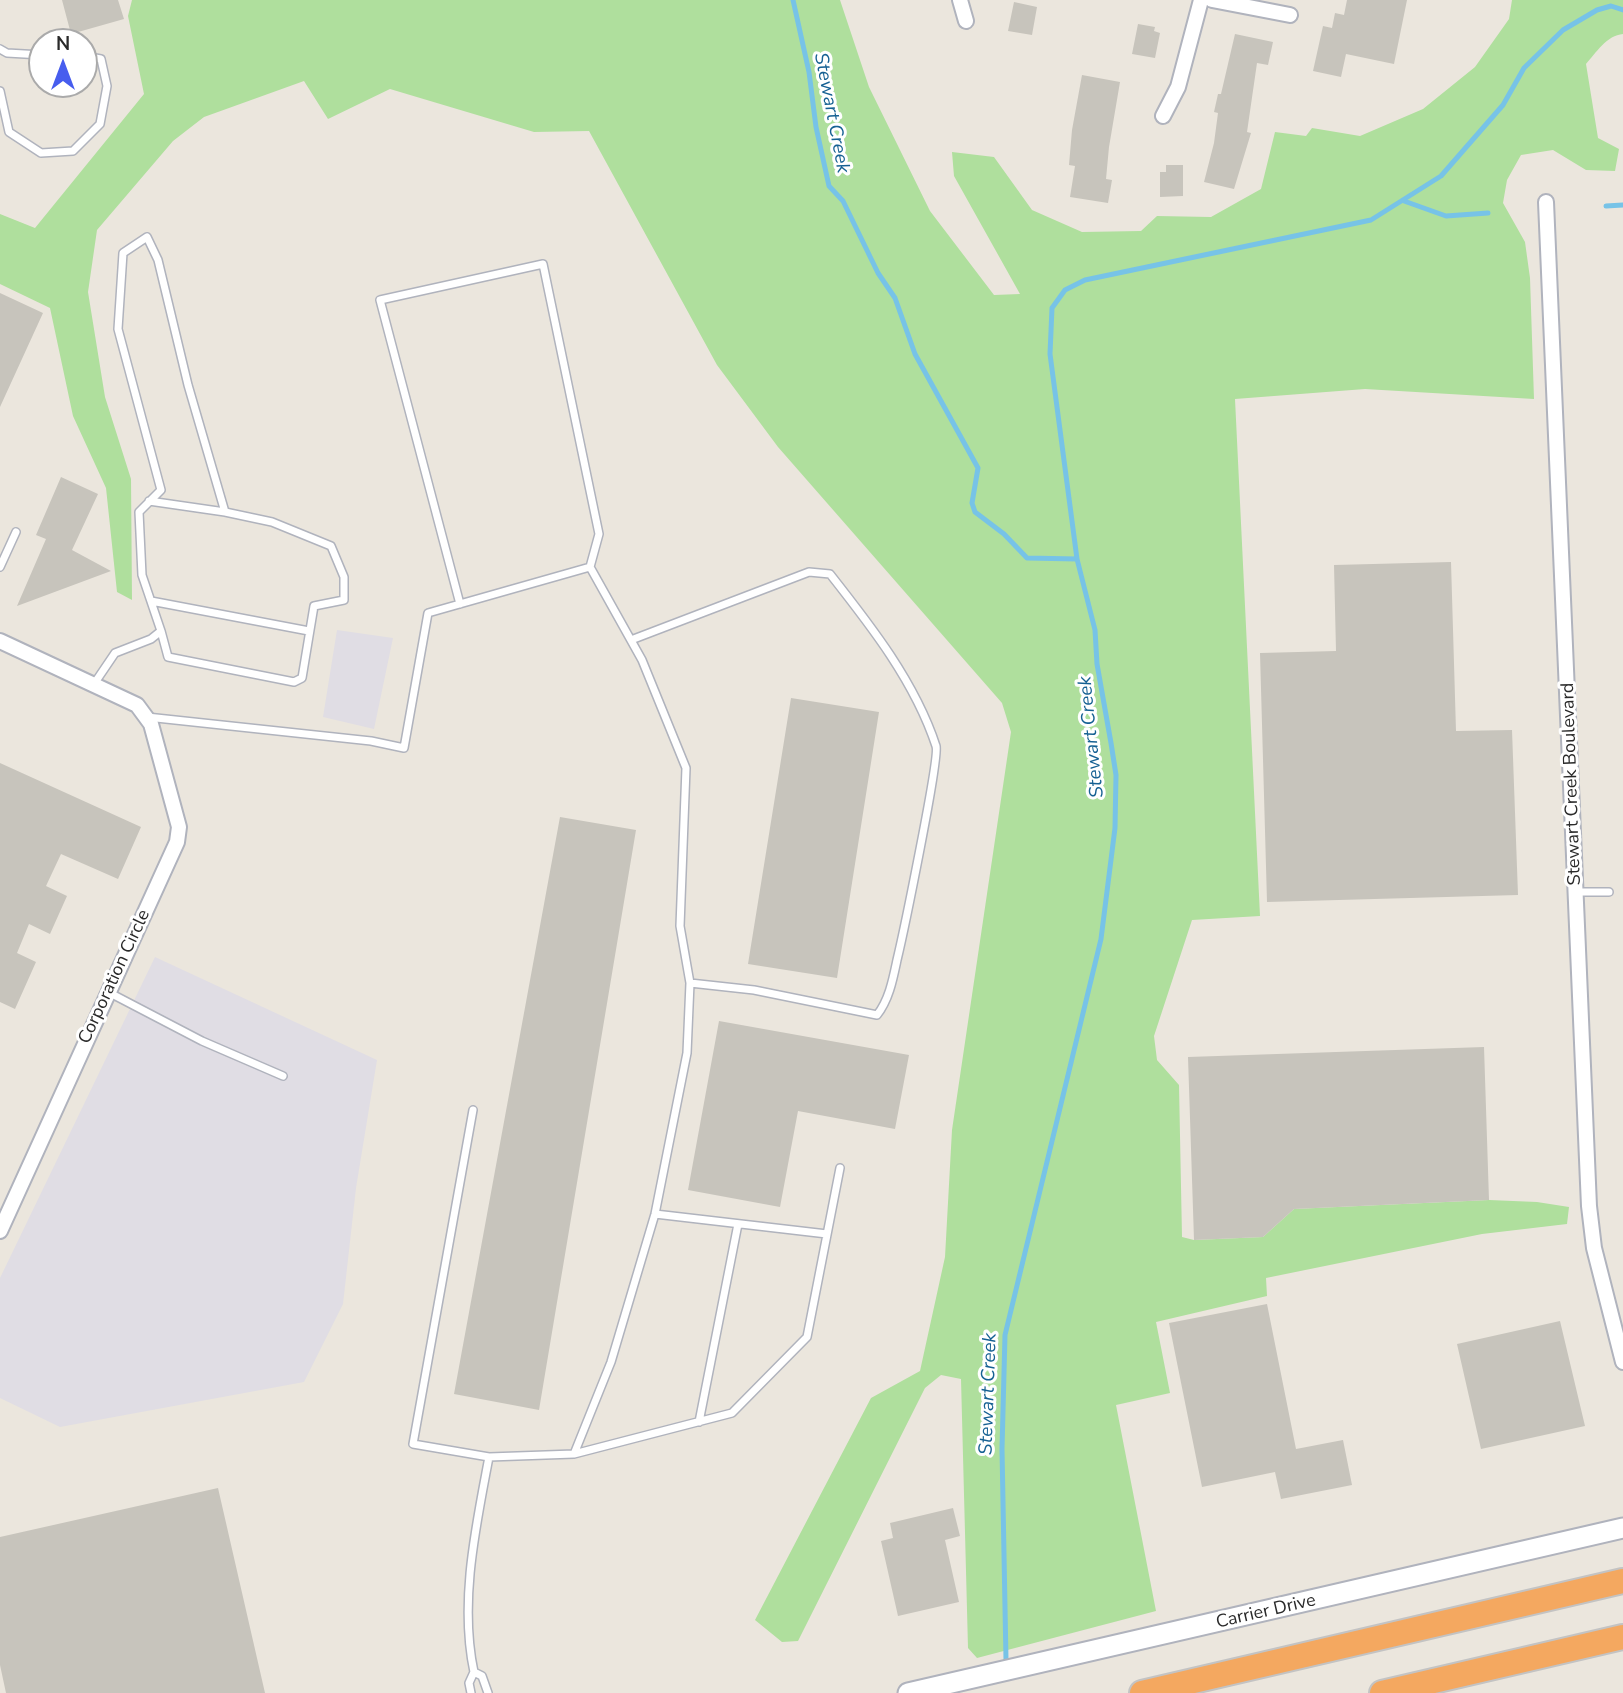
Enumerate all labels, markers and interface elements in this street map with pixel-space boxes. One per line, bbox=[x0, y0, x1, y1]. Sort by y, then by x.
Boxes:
north arrow bbox=[28, 28, 98, 98]
text: N bbox=[56, 31, 70, 57]
water label: Stewart Creek bbox=[808, 51, 854, 175]
water label: Stewart Creek bbox=[1074, 675, 1110, 799]
street label: Stewart Creek Boulevard bbox=[1558, 682, 1586, 886]
street label: Corporation Circle bbox=[74, 907, 156, 1047]
water label: Stewart Creek bbox=[975, 1333, 1003, 1455]
street label: Carrier Drive bbox=[1214, 1590, 1318, 1634]

